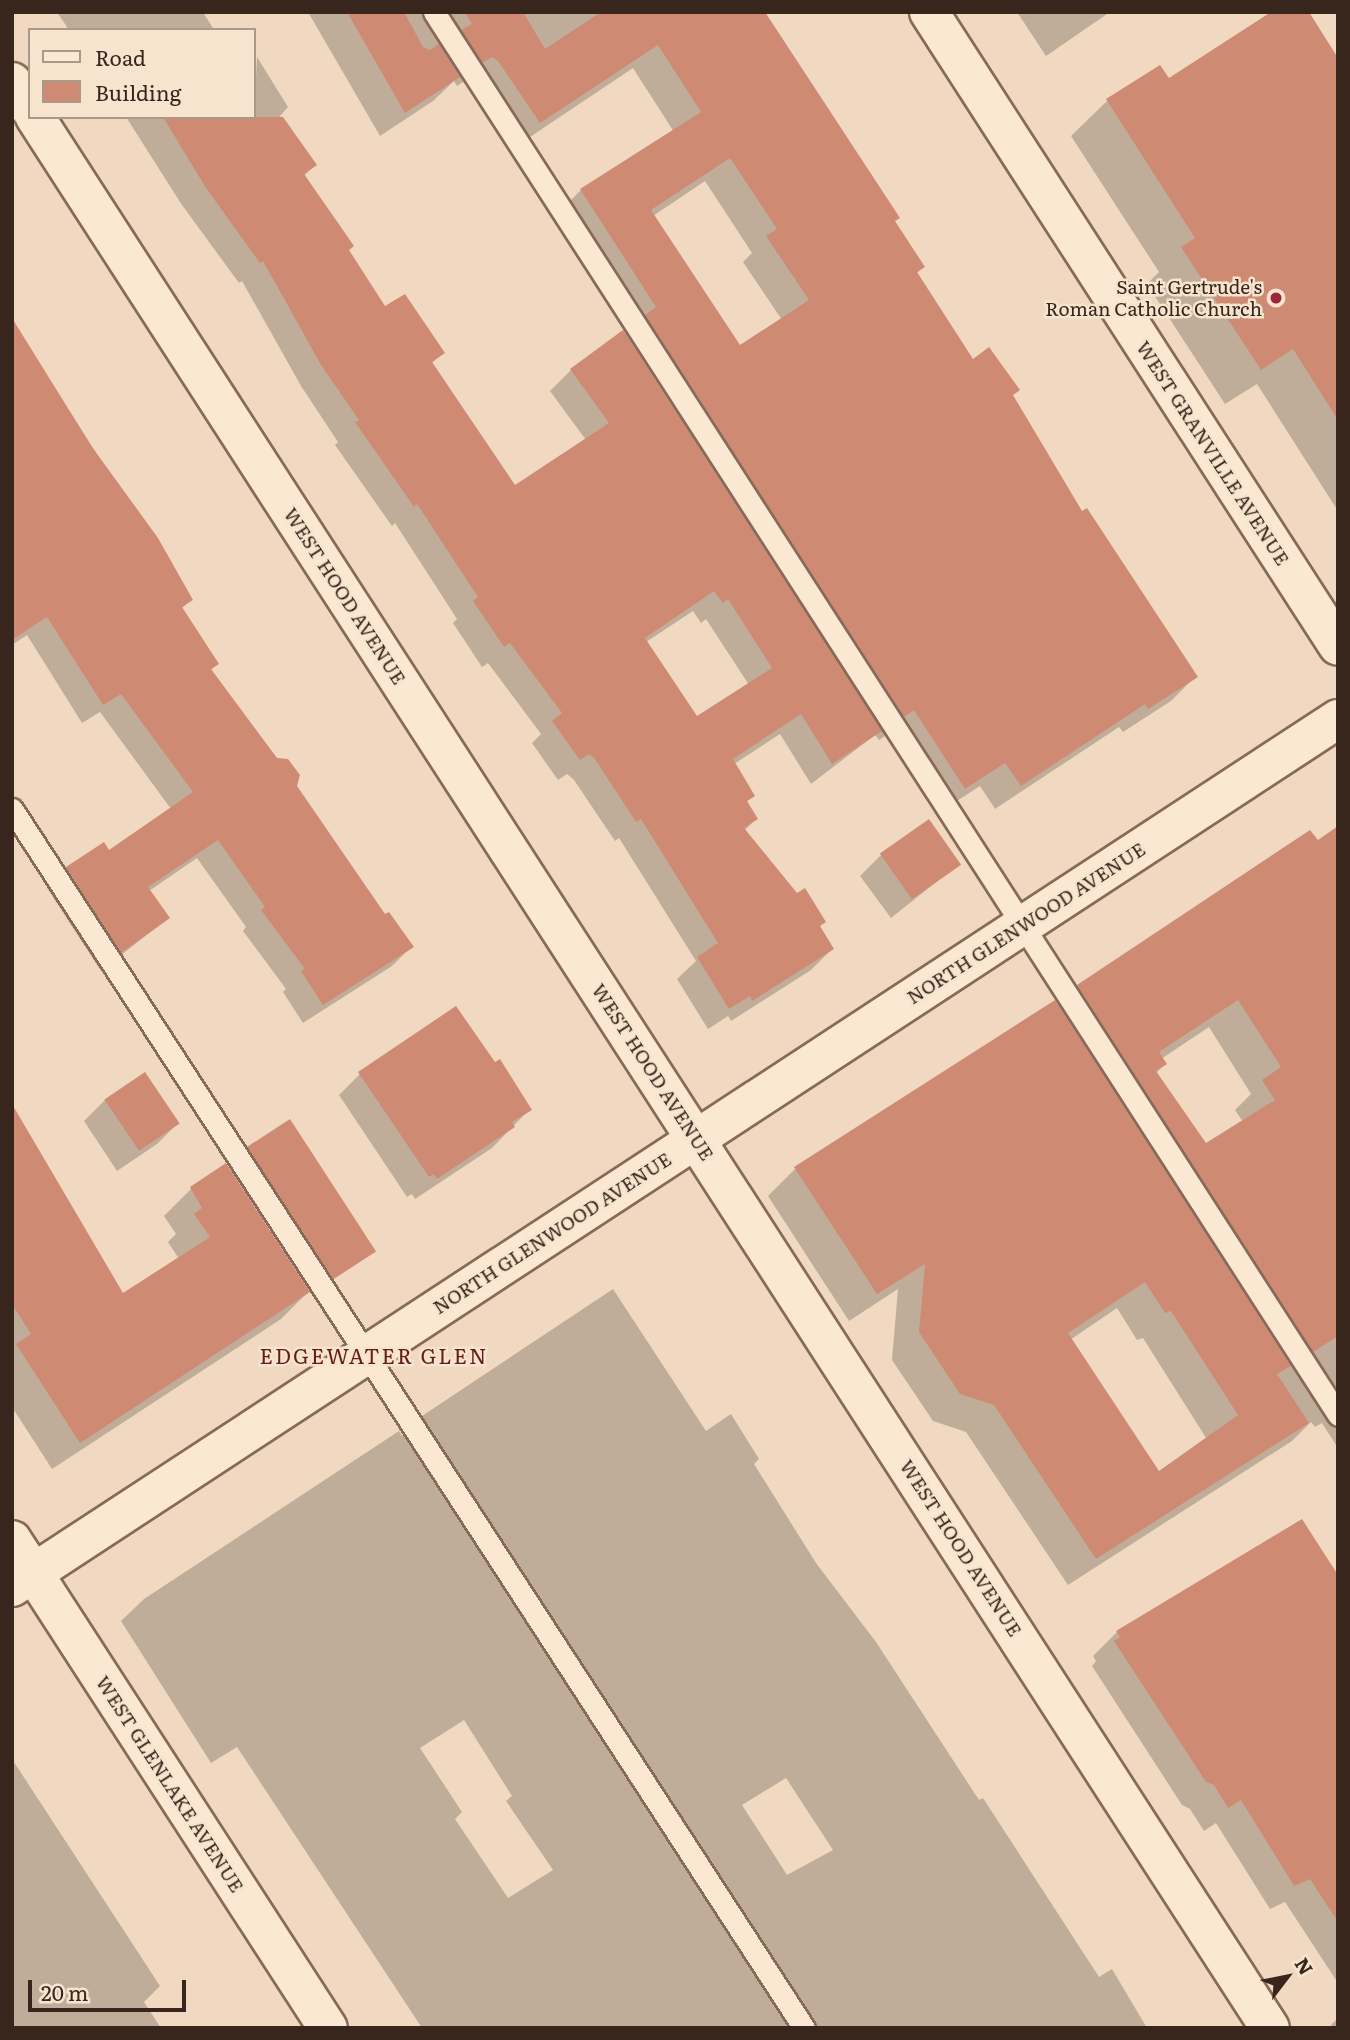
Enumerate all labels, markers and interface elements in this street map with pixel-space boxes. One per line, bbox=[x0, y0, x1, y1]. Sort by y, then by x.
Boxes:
legend bbox=[28, 28, 256, 119]
text: Road bbox=[95, 41, 146, 72]
text: Building bbox=[95, 76, 181, 107]
place label: Saint Gertrude's Roman Catholic Church bbox=[1045, 276, 1262, 320]
marker: Saint Gertrude's Roman Catholic Church bbox=[1268, 290, 1284, 306]
street label: WEST GRANVILLE AVENUE bbox=[1132, 337, 1294, 569]
street label: WEST HOOD AVENUE bbox=[279, 503, 411, 689]
street label: NORTH GLENWOOD AVENUE bbox=[903, 837, 1149, 1009]
street label: WEST HOOD AVENUE bbox=[587, 979, 719, 1165]
street label: NORTH GLENWOOD AVENUE bbox=[429, 1147, 675, 1319]
district label: EDGEWATER GLEN bbox=[261, 1342, 487, 1368]
street label: WEST HOOD AVENUE bbox=[895, 1455, 1027, 1641]
street label: WEST GLENLAKE AVENUE bbox=[91, 1671, 249, 1897]
north arrow bbox=[1252, 1942, 1322, 2012]
text: N bbox=[1289, 1952, 1321, 1980]
scale bar bbox=[32, 1966, 189, 2010]
text: 20 m bbox=[41, 1976, 88, 2007]

